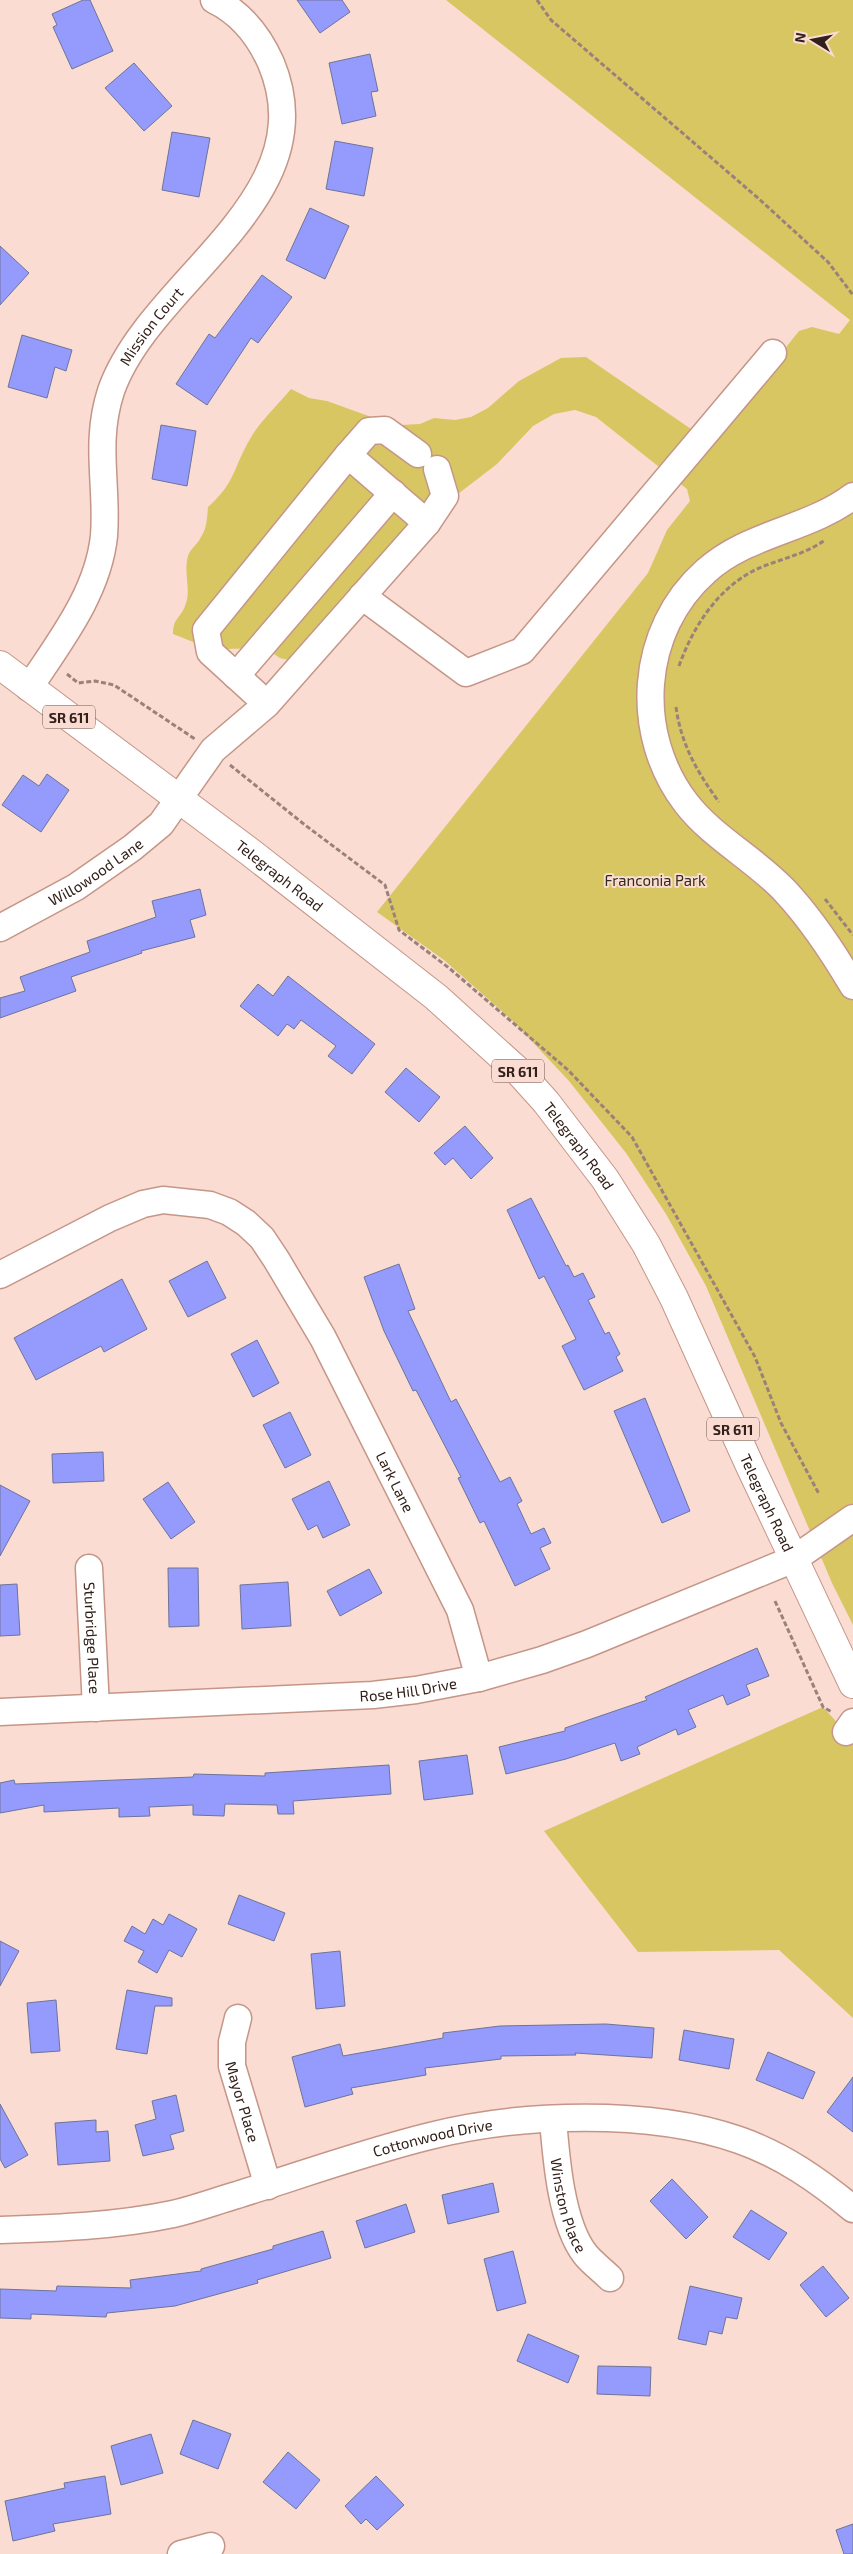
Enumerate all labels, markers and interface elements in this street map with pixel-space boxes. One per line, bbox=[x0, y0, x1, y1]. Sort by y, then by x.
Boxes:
north arrow bbox=[788, 15, 838, 65]
text: N bbox=[790, 31, 809, 44]
street label: Mission Court bbox=[115, 283, 187, 368]
road number: SR 611 bbox=[43, 706, 95, 729]
street label: Willowood Lane bbox=[45, 834, 146, 909]
street label: Telegraph Road bbox=[233, 836, 327, 915]
park label: Franconia Park bbox=[604, 871, 706, 889]
road number: SR 611 bbox=[492, 1060, 544, 1082]
street label: Telegraph Road bbox=[540, 1098, 618, 1193]
road number: SR 611 bbox=[707, 1418, 759, 1440]
street label: Lark Lane bbox=[373, 1448, 418, 1515]
street label: Telegraph Road bbox=[737, 1451, 798, 1554]
street label: Sturbridge Place bbox=[81, 1581, 104, 1694]
street label: Rose Hill Drive bbox=[359, 1673, 458, 1705]
street label: Mayor Place bbox=[222, 2059, 263, 2144]
street label: Cottonwood Drive bbox=[371, 2115, 494, 2160]
street label: Winston Place bbox=[548, 2157, 590, 2256]

